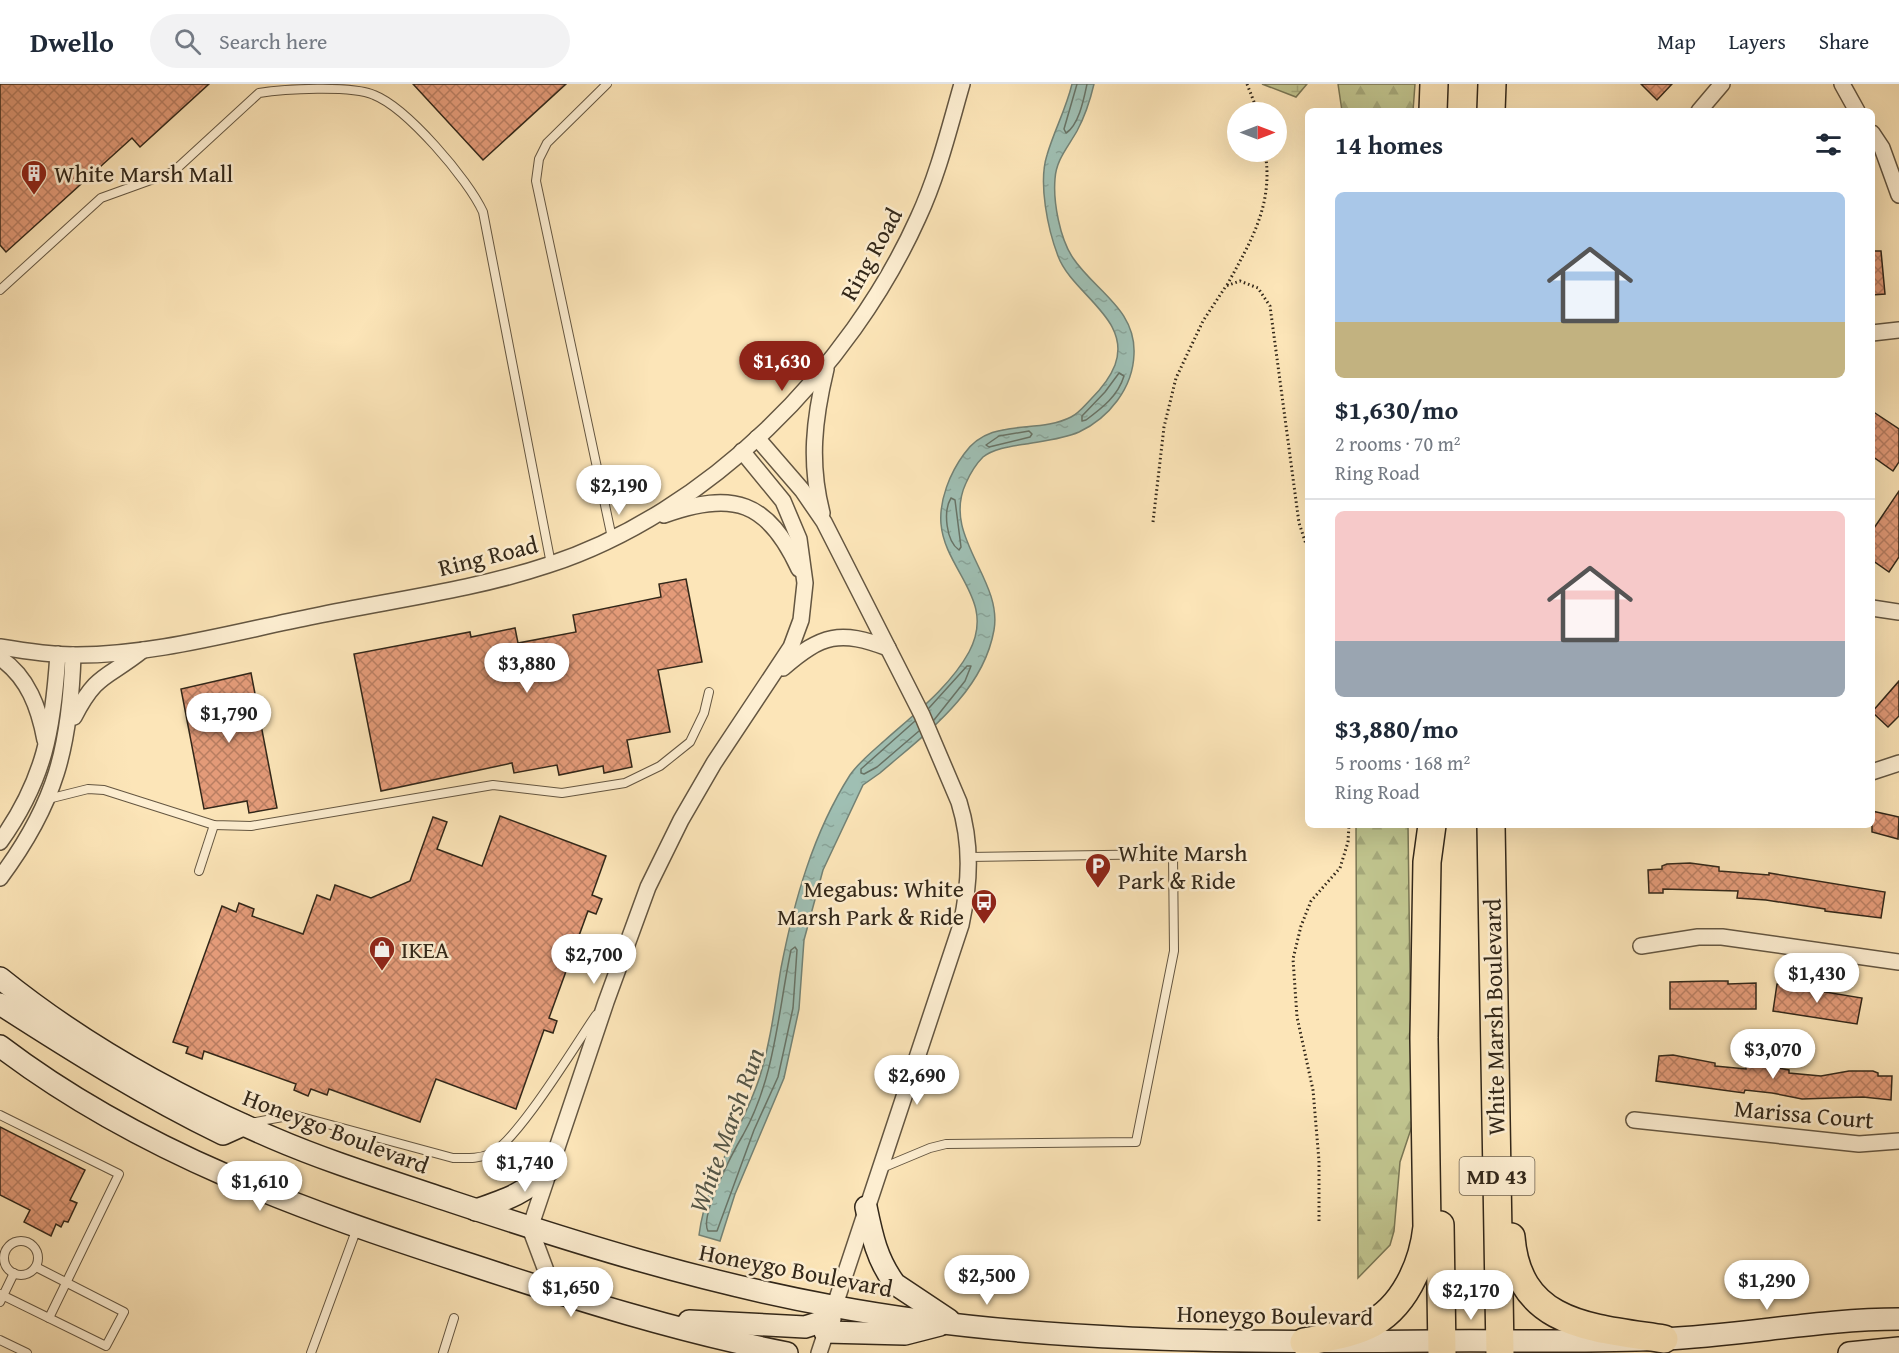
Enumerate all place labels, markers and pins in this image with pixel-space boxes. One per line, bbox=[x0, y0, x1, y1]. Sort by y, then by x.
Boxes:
place label: White Marsh Mall bbox=[54, 156, 234, 191]
building icon: White Marsh Mall bbox=[19, 158, 49, 196]
pin: $1,630 bbox=[733, 341, 831, 392]
pin: $2,190 bbox=[570, 465, 668, 516]
pin: $3,880 bbox=[478, 643, 576, 694]
pin: $1,790 bbox=[180, 693, 278, 744]
place label: White Marsh Park & Ride bbox=[1118, 835, 1248, 898]
parking icon: White Marsh Park & Ride bbox=[1083, 851, 1113, 889]
place label: Megabus: White Marsh Park & Ride bbox=[777, 871, 964, 934]
bus stop icon: Megabus: White Marsh Park & Ride bbox=[969, 887, 999, 925]
place label: IKEA bbox=[401, 932, 450, 967]
shop icon: IKEA bbox=[367, 934, 397, 972]
pin: $2,700 bbox=[545, 934, 643, 985]
pin: $1,430 bbox=[1768, 953, 1866, 1004]
pin: $3,070 bbox=[1724, 1029, 1822, 1080]
pin: $2,690 bbox=[868, 1055, 966, 1106]
pin: $1,740 bbox=[476, 1142, 574, 1193]
pin: $1,610 bbox=[211, 1161, 309, 1212]
pin: $2,500 bbox=[938, 1255, 1036, 1306]
pin: $1,290 bbox=[1718, 1260, 1816, 1311]
pin: $1,650 bbox=[522, 1267, 620, 1318]
pin: $2,170 bbox=[1422, 1270, 1520, 1321]

